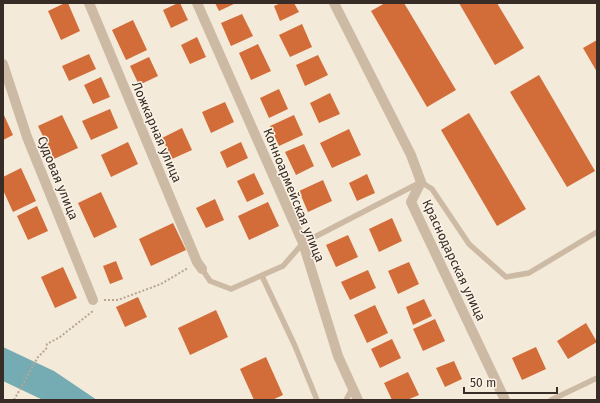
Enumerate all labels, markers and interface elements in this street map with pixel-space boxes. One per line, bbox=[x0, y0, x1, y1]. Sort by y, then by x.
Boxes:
street label: Ложкарная улица bbox=[129, 79, 185, 185]
street label: Конноармейская улица bbox=[260, 126, 328, 264]
street label: Судовая улица bbox=[34, 134, 82, 222]
street label: Краснодарская улица bbox=[419, 197, 489, 323]
scale bar bbox=[464, 369, 557, 395]
text: 50 m bbox=[470, 376, 496, 390]

